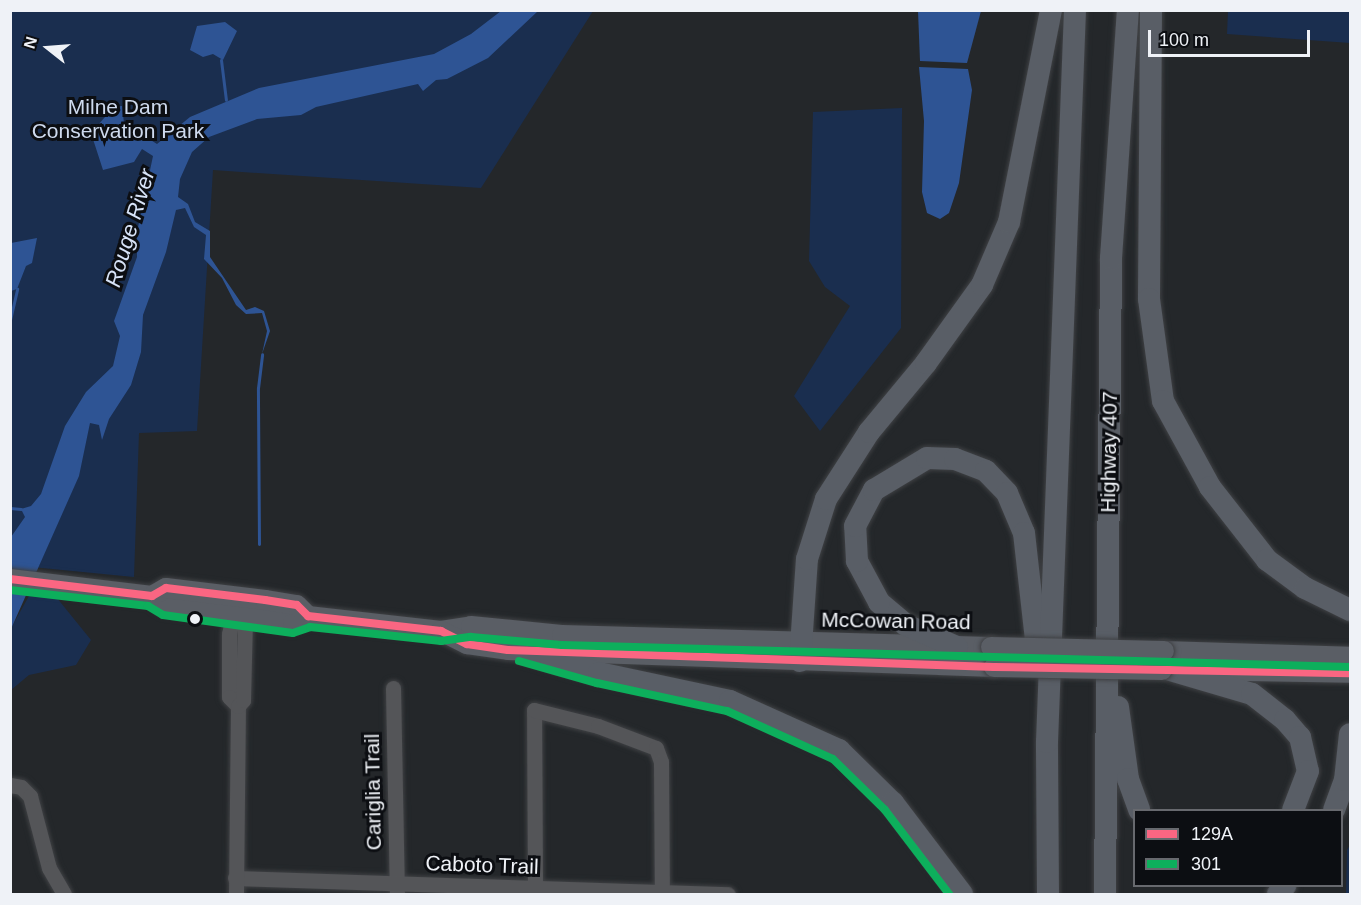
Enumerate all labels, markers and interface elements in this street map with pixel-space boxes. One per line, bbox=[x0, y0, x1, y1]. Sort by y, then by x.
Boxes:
north arrow bbox=[18, 18, 78, 78]
scale bar bbox=[1151, 18, 1313, 56]
text: 100 m bbox=[1159, 30, 1209, 50]
text: N bbox=[20, 35, 40, 51]
park label: Milne Dam Conservation Park bbox=[32, 94, 204, 144]
water label: Rouge River bbox=[100, 166, 160, 290]
street label: Highway 407 bbox=[1095, 391, 1123, 513]
street label: McCowan Road bbox=[821, 607, 971, 635]
unlabelled marker bbox=[189, 613, 201, 625]
street label: Cariglia Trail bbox=[359, 733, 387, 851]
legend bbox=[1133, 809, 1343, 887]
text: 129A bbox=[1191, 824, 1233, 844]
street label: Caboto Trail bbox=[425, 850, 539, 880]
text: 301 bbox=[1191, 854, 1221, 874]

